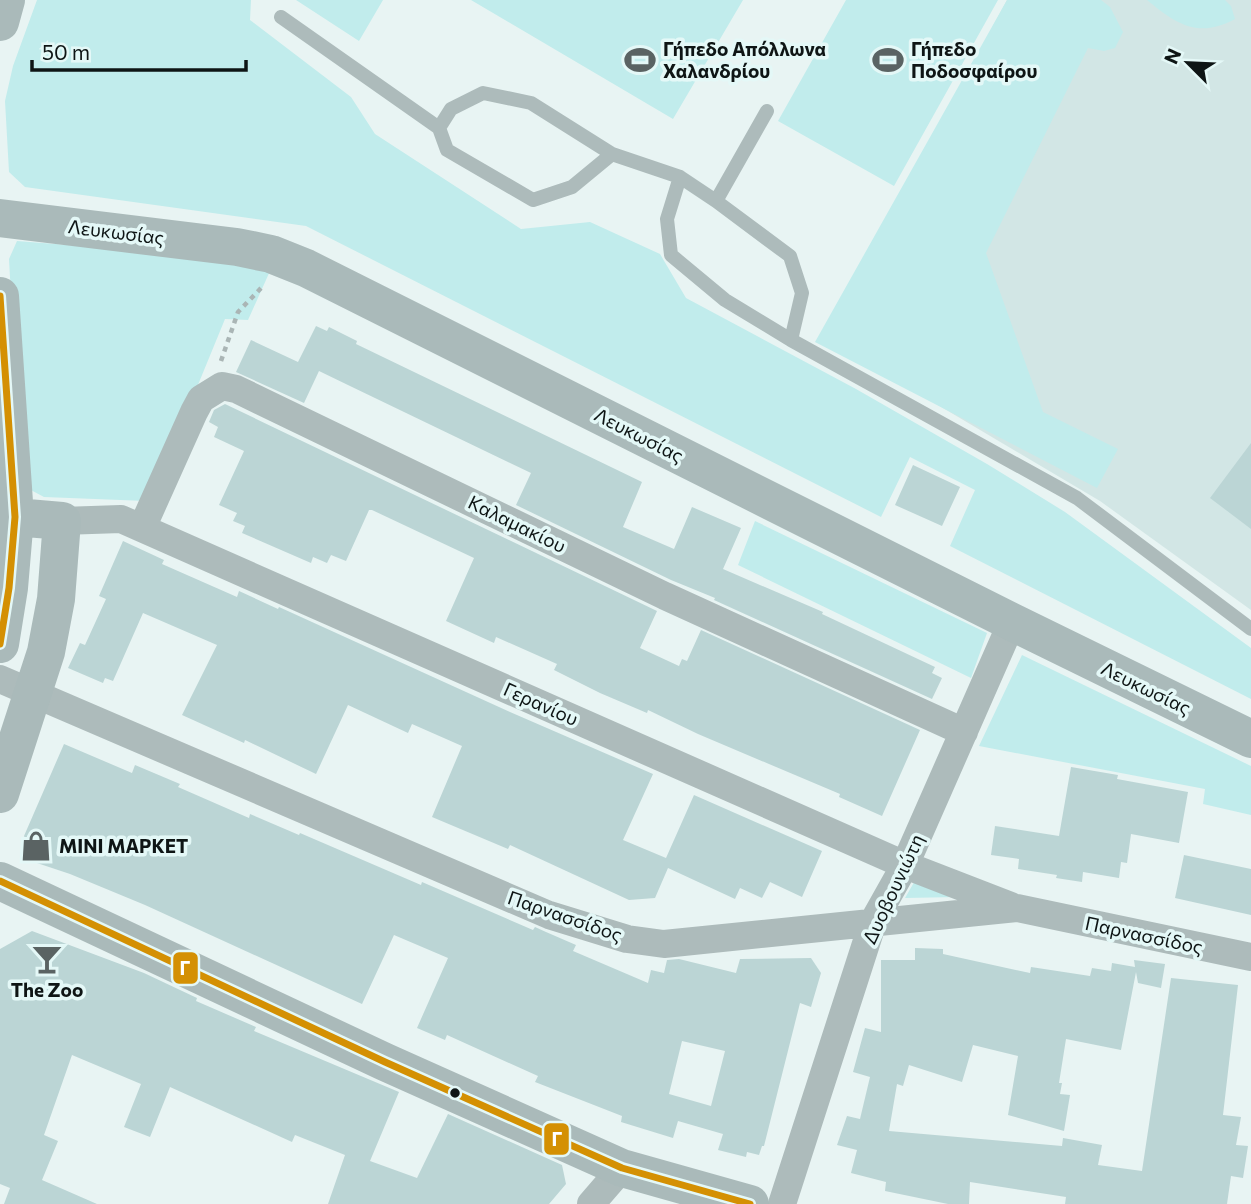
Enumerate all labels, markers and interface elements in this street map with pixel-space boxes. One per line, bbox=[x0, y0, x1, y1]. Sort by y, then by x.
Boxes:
scale bar bbox=[32, 28, 245, 72]
north arrow bbox=[1153, 28, 1223, 98]
place label: Γήπεδο Απόλλωνα Χαλανδρίου bbox=[663, 37, 826, 82]
place label: Γήπεδο Ποδοσφαίρου bbox=[911, 37, 1037, 82]
text: 50 m bbox=[42, 39, 90, 64]
sports icon: Γήπεδο Απόλλωνα Χαλανδρίου bbox=[623, 43, 657, 77]
sports icon: Γήπεδο Ποδοσφαίρου bbox=[871, 43, 905, 77]
text: N bbox=[1159, 45, 1185, 67]
street label: Λευκωσίας bbox=[67, 214, 165, 249]
street label: Λευκωσίας bbox=[591, 402, 688, 467]
street label: Καλαμακίου bbox=[465, 490, 570, 557]
street label: Λευκωσίας bbox=[1098, 656, 1195, 719]
street label: Γερανίου bbox=[500, 677, 582, 730]
shop icon: ΜΙΝΙ ΜΑΡΚΕΤ bbox=[19, 829, 53, 863]
street label: Δυοβουνιώτη bbox=[857, 830, 928, 947]
place label: ΜΙΝΙ ΜΑΡΚΕΤ bbox=[59, 834, 188, 857]
street label: Παρνασσίδος bbox=[505, 885, 625, 946]
street label: Παρνασσίδος bbox=[1083, 911, 1205, 958]
bar icon: The Zoo bbox=[30, 942, 64, 976]
line badge: Γ bbox=[172, 951, 199, 985]
text: Γ bbox=[180, 956, 191, 979]
place label: The Zoo bbox=[11, 978, 83, 1001]
unlabelled marker bbox=[448, 1086, 462, 1100]
line badge: Γ bbox=[543, 1122, 570, 1156]
text: Γ bbox=[552, 1127, 563, 1150]

